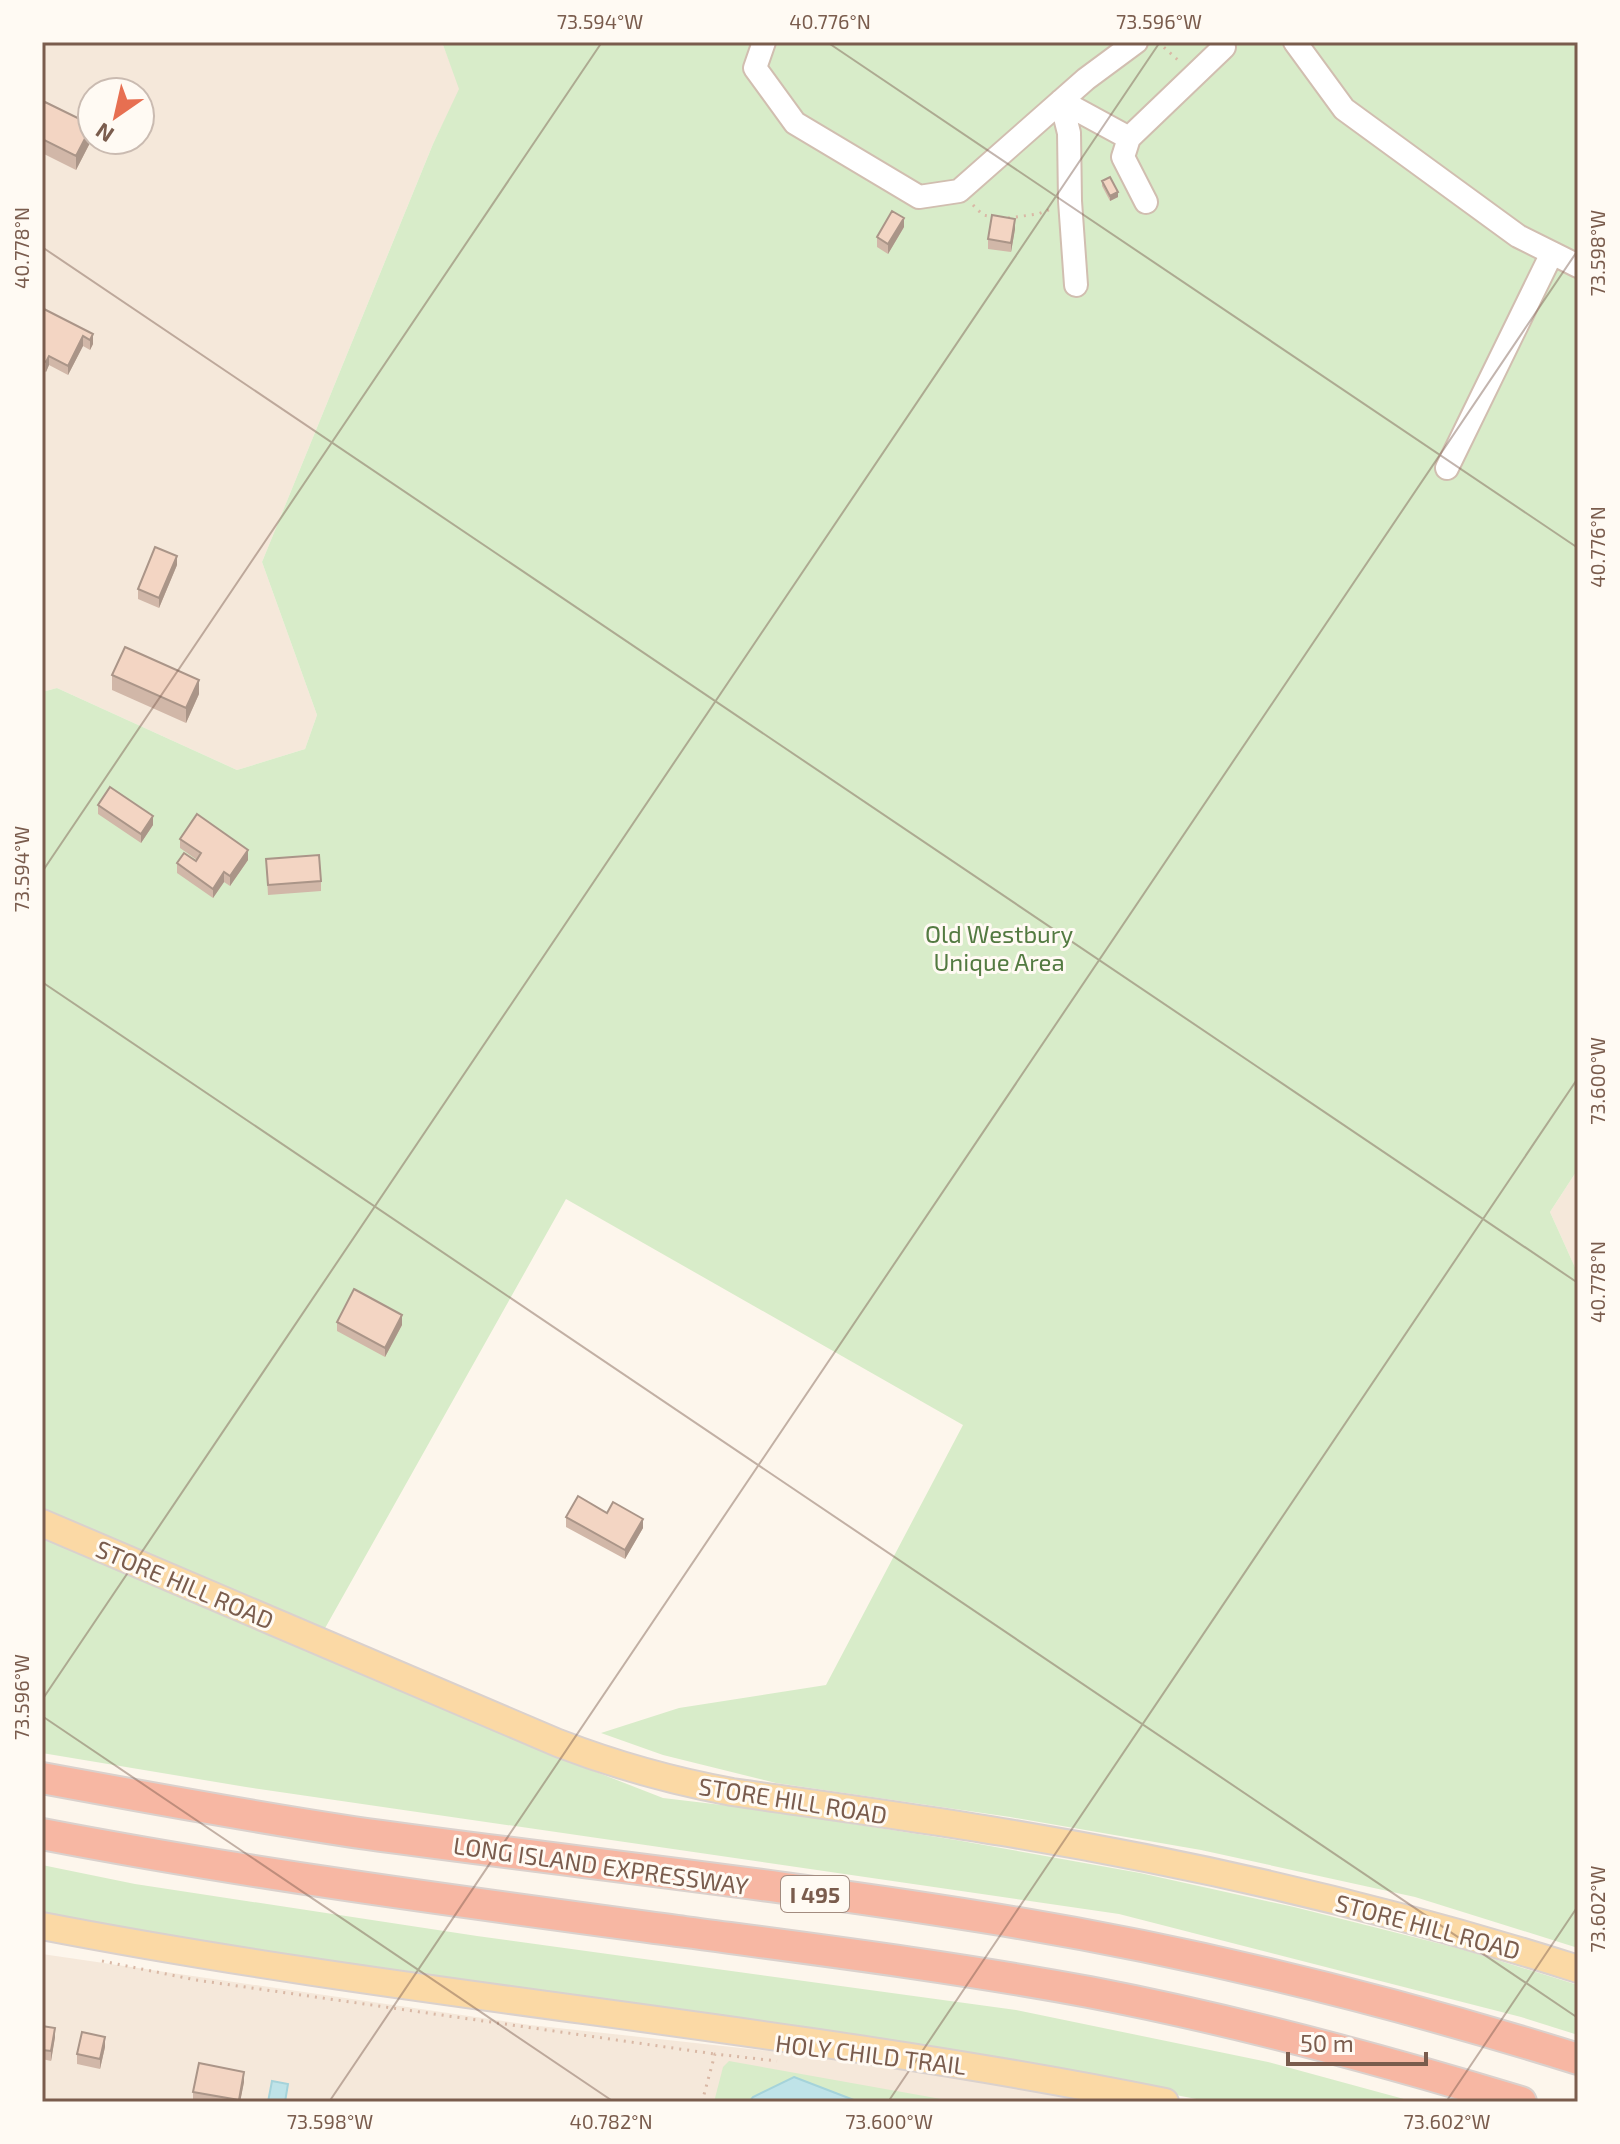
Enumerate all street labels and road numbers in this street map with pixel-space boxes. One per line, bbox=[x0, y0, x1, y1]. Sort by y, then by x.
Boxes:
street label: STORE HILL ROAD bbox=[92, 1534, 278, 1634]
street label: STORE HILL ROAD bbox=[697, 1771, 889, 1829]
street label: LONG ISLAND EXPRESSWAY bbox=[452, 1830, 751, 1900]
road number: I 495 bbox=[781, 1876, 849, 1912]
street label: STORE HILL ROAD bbox=[1332, 1887, 1524, 1965]
street label: HOLY CHILD TRAIL bbox=[774, 2028, 968, 2080]

